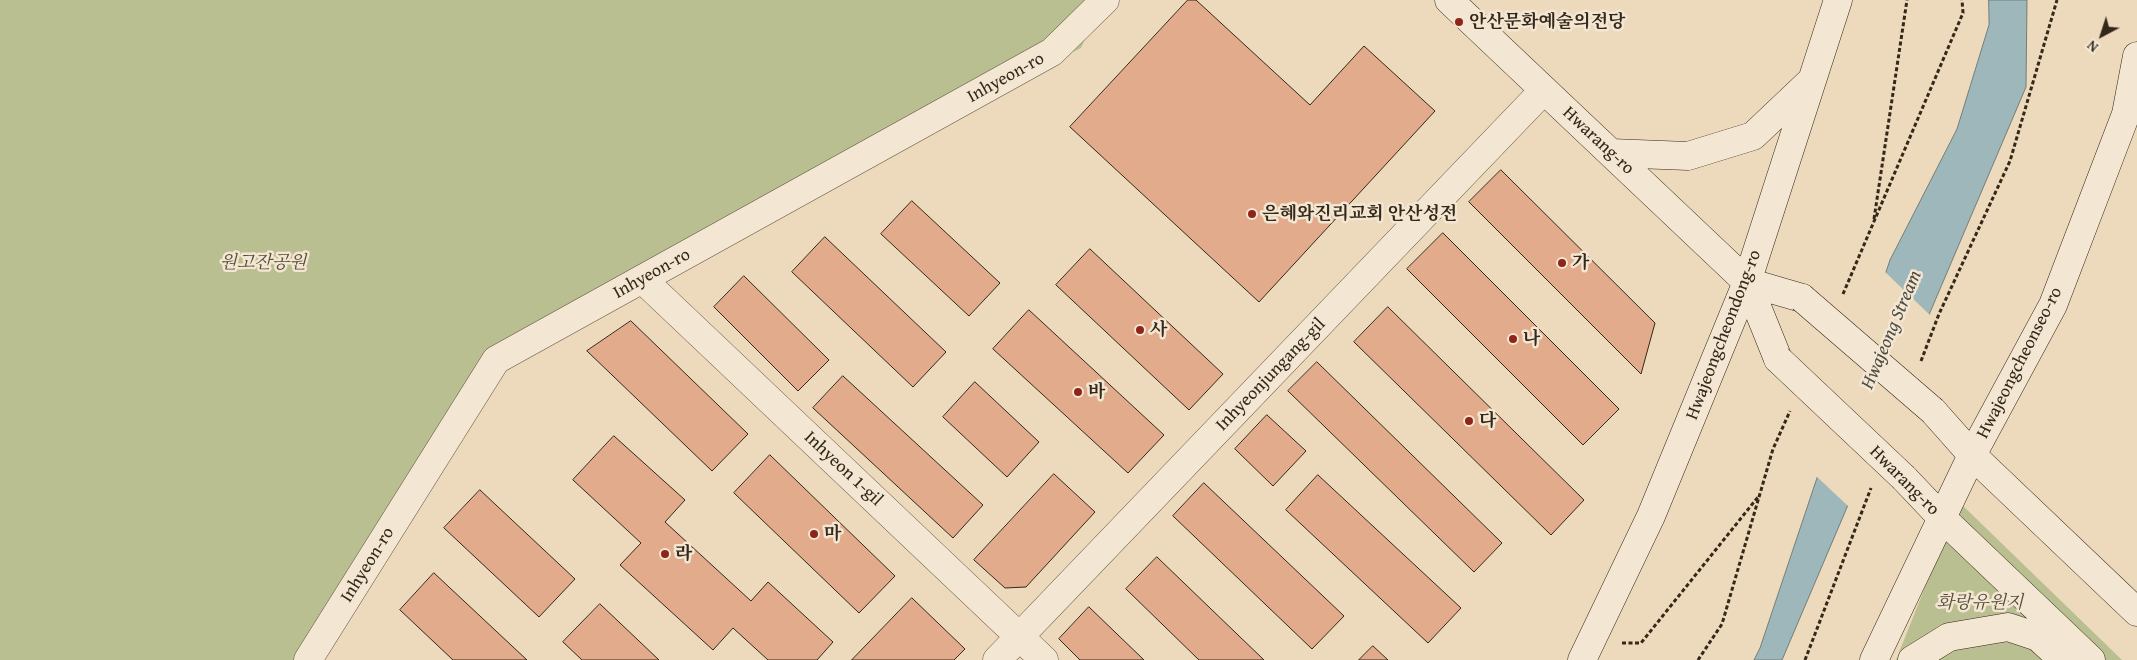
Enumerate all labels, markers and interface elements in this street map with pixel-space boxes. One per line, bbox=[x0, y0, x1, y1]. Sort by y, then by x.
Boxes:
north arrow bbox=[2077, 10, 2127, 60]
place label: 안산문화예술의전당 bbox=[1469, 11, 1625, 33]
marker: 안산문화예술의전당 bbox=[1453, 16, 1465, 28]
text: N bbox=[2082, 36, 2102, 57]
street label: Inhyeon-ro bbox=[964, 48, 1048, 108]
street label: Hwarang-ro bbox=[1558, 102, 1638, 180]
place label: 은혜와진리교회 안산성전 bbox=[1262, 203, 1457, 225]
marker: 은혜와진리교회 안산성전 bbox=[1246, 208, 1258, 220]
street label: Inhyeon-ro bbox=[610, 244, 694, 304]
street label: Hwajeongcheondong-ro bbox=[1682, 247, 1766, 423]
park label: 원고잔공원 bbox=[220, 252, 306, 274]
place label: 가 bbox=[1572, 252, 1589, 274]
marker: 가 bbox=[1556, 257, 1568, 269]
water label: Hwajeong Stream bbox=[1857, 267, 1927, 393]
street label: Hwajeongcheonseo-ro bbox=[1972, 284, 2068, 442]
street label: Inhyeonjungang-gil bbox=[1212, 314, 1330, 436]
place label: 사 bbox=[1150, 319, 1167, 341]
marker: 사 bbox=[1134, 324, 1146, 336]
place label: 나 bbox=[1523, 328, 1540, 350]
marker: 나 bbox=[1507, 333, 1519, 345]
place label: 바 bbox=[1088, 381, 1105, 403]
marker: 바 bbox=[1072, 386, 1084, 398]
place label: 다 bbox=[1479, 410, 1496, 432]
marker: 다 bbox=[1463, 415, 1475, 427]
street label: Inhyeon 1-gil bbox=[799, 427, 887, 511]
street label: Hwarang-ro bbox=[1864, 441, 1944, 521]
street label: Inhyeon-ro bbox=[336, 523, 400, 607]
place label: 마 bbox=[824, 523, 841, 545]
marker: 마 bbox=[808, 528, 820, 540]
place label: 라 bbox=[675, 543, 692, 565]
marker: 라 bbox=[659, 548, 671, 560]
park label: 화랑유원지 bbox=[1937, 592, 2023, 614]

